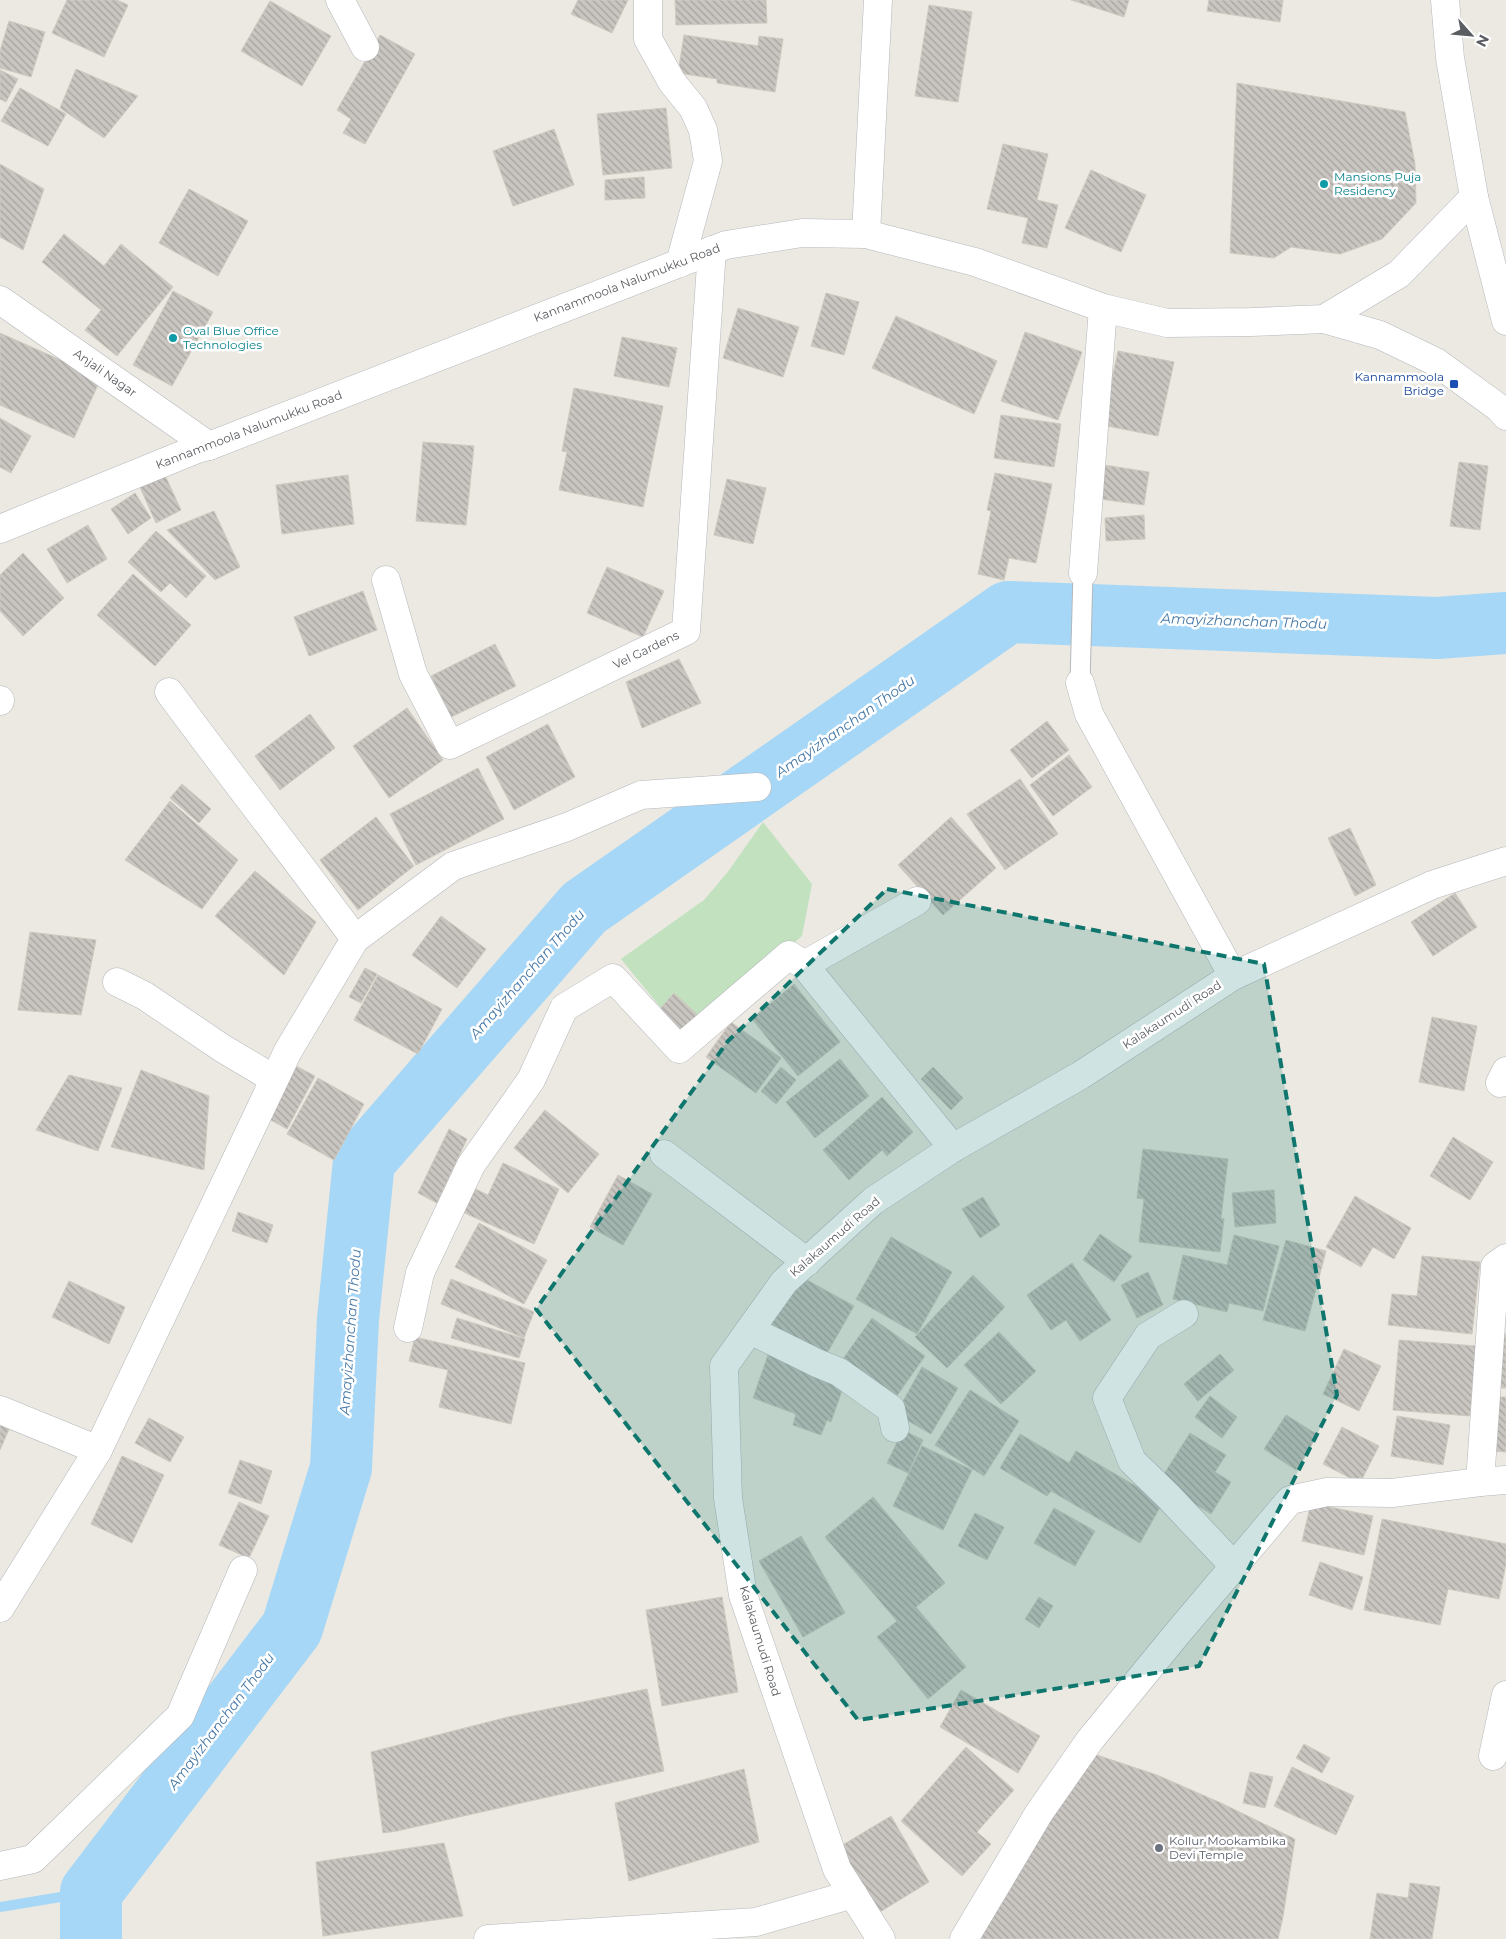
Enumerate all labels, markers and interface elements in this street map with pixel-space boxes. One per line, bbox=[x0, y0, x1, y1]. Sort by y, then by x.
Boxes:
north arrow bbox=[1446, 10, 1496, 60]
text: N bbox=[1472, 32, 1493, 50]
place label: Mansions Puja Residency bbox=[1334, 169, 1421, 198]
marker: Mansions Puja Residency bbox=[1318, 178, 1330, 190]
street label: Kannammoola Nalumukku Road bbox=[531, 240, 722, 325]
place label: Oval Blue Office Technologies bbox=[183, 323, 279, 352]
marker: Oval Blue Office Technologies bbox=[167, 332, 179, 344]
street label: Anjali Nagar bbox=[71, 345, 140, 400]
place label: Kannammoola Bridge bbox=[1354, 369, 1444, 398]
marker: Kannammoola Bridge bbox=[1448, 378, 1460, 390]
street label: Kannammoola Nalumukku Road bbox=[153, 387, 344, 472]
water label: Amayizhanchan Thodu bbox=[1160, 609, 1327, 633]
street label: Vel Gardens bbox=[610, 627, 681, 672]
water label: Amayizhanchan Thodu bbox=[771, 671, 918, 782]
water label: Amayizhanchan Thodu bbox=[465, 905, 588, 1043]
street label: Kalakaumudi Road bbox=[1120, 977, 1224, 1052]
street label: Kalakaumudi Road bbox=[786, 1193, 883, 1280]
water label: Amayizhanchan Thodu bbox=[335, 1248, 365, 1417]
street label: Kalakaumudi Road bbox=[737, 1584, 784, 1698]
water label: Amayizhanchan Thodu bbox=[163, 1649, 278, 1794]
place label: Kollur Mookambika Devi Temple bbox=[1169, 1833, 1286, 1862]
marker: Kollur Mookambika Devi Temple bbox=[1153, 1842, 1165, 1854]

